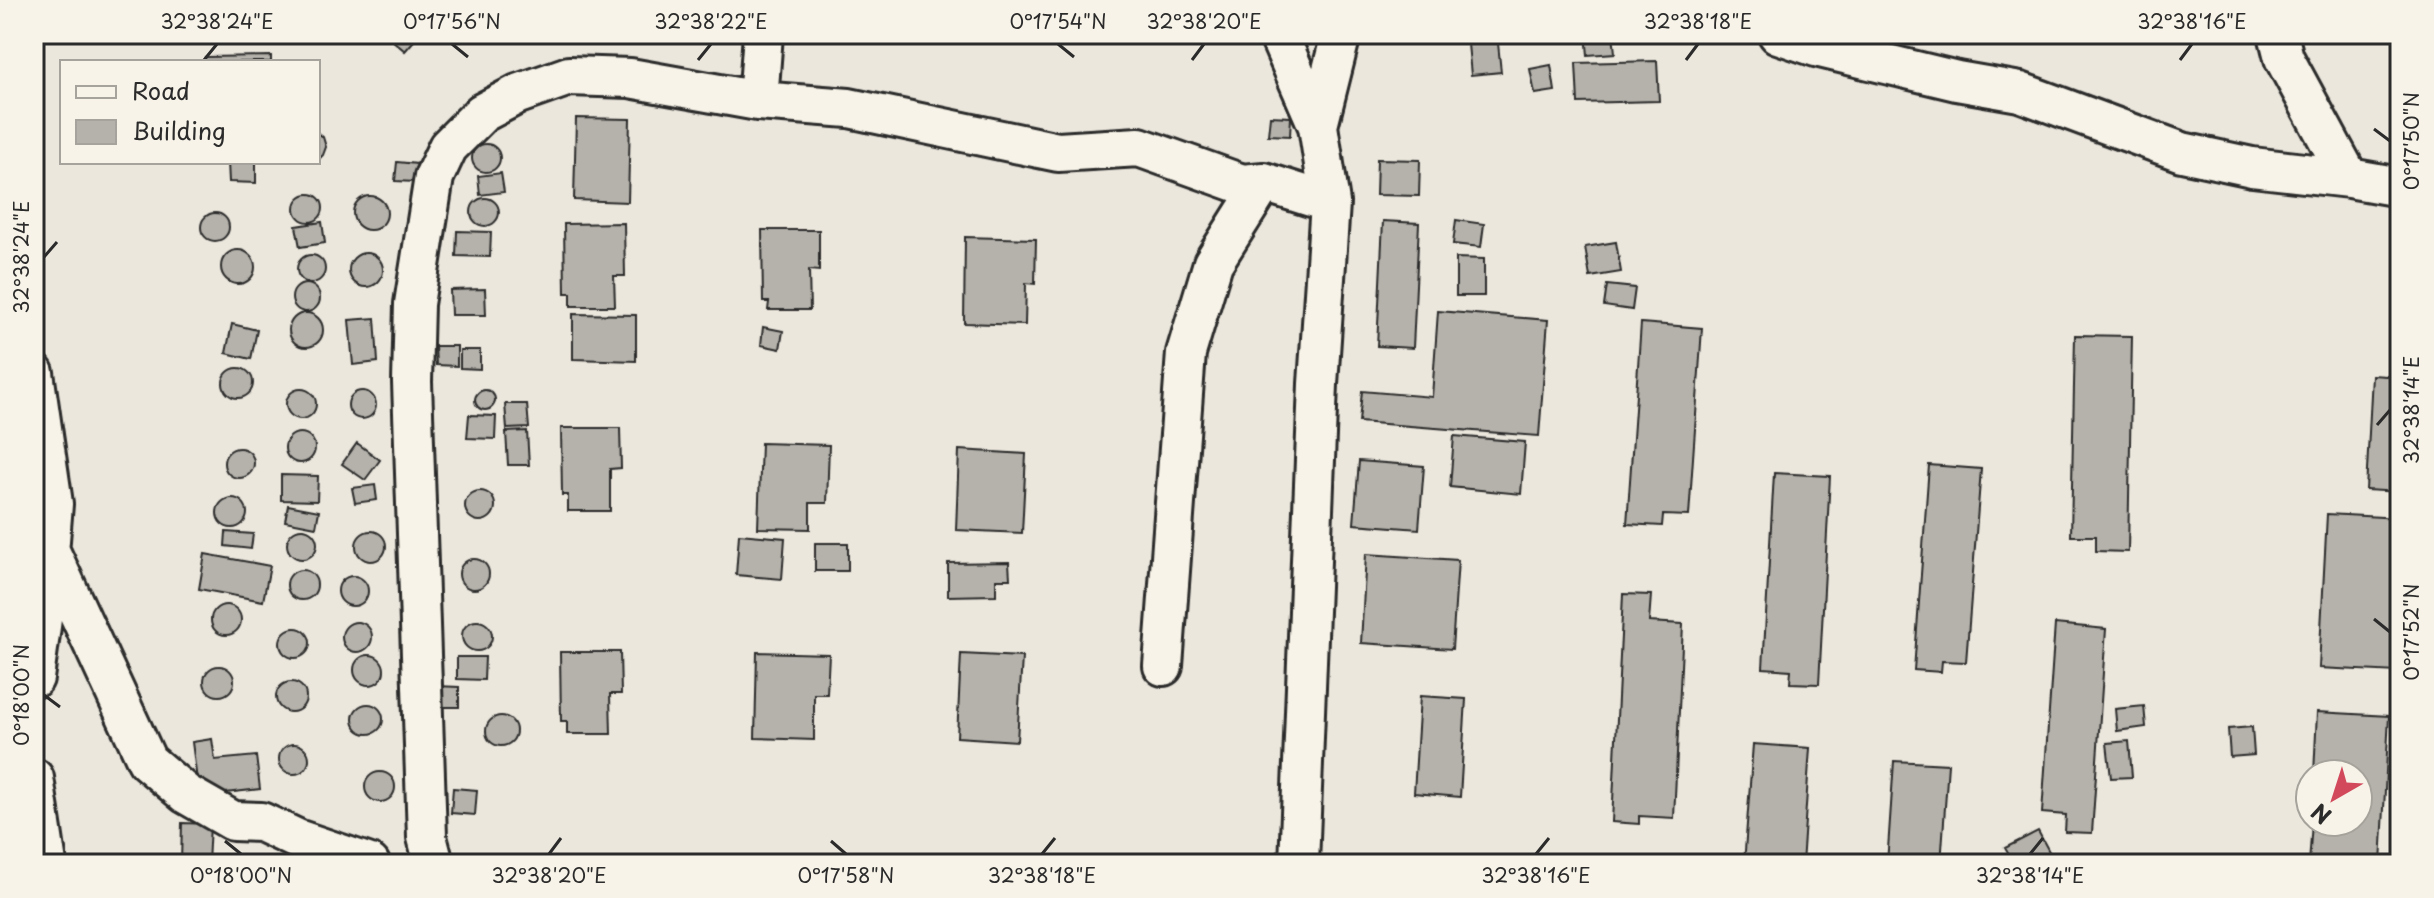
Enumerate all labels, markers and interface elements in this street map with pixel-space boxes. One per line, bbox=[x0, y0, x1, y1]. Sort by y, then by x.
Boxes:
text: 32°38'24"E bbox=[160, 6, 274, 36]
text: 0°17'56"N bbox=[403, 6, 501, 36]
text: 32°38'22"E bbox=[654, 6, 768, 36]
text: 0°17'54"N bbox=[1009, 6, 1107, 36]
text: 32°38'20"E bbox=[1147, 6, 1261, 36]
text: 32°38'18"E bbox=[1644, 6, 1752, 36]
text: 32°38'16"E bbox=[2137, 6, 2247, 36]
legend bbox=[60, 60, 320, 164]
text: Road bbox=[132, 72, 190, 108]
text: 0°17'50"N bbox=[2396, 92, 2426, 190]
text: Building bbox=[132, 112, 226, 148]
text: 32°38'24"E bbox=[6, 200, 36, 314]
text: 32°38'14"E bbox=[2396, 356, 2426, 464]
text: 0°17'52"N bbox=[2396, 583, 2426, 681]
text: 0°18'00"N bbox=[6, 644, 36, 746]
north arrow bbox=[2294, 758, 2374, 838]
text: N bbox=[2303, 796, 2338, 833]
text: 0°18'00"N bbox=[190, 860, 292, 890]
text: 32°38'20"E bbox=[492, 860, 606, 890]
text: 0°17'58"N bbox=[798, 860, 894, 890]
text: 32°38'18"E bbox=[988, 860, 1096, 890]
text: 32°38'16"E bbox=[1481, 860, 1591, 890]
text: 32°38'14"E bbox=[1976, 860, 2084, 890]

